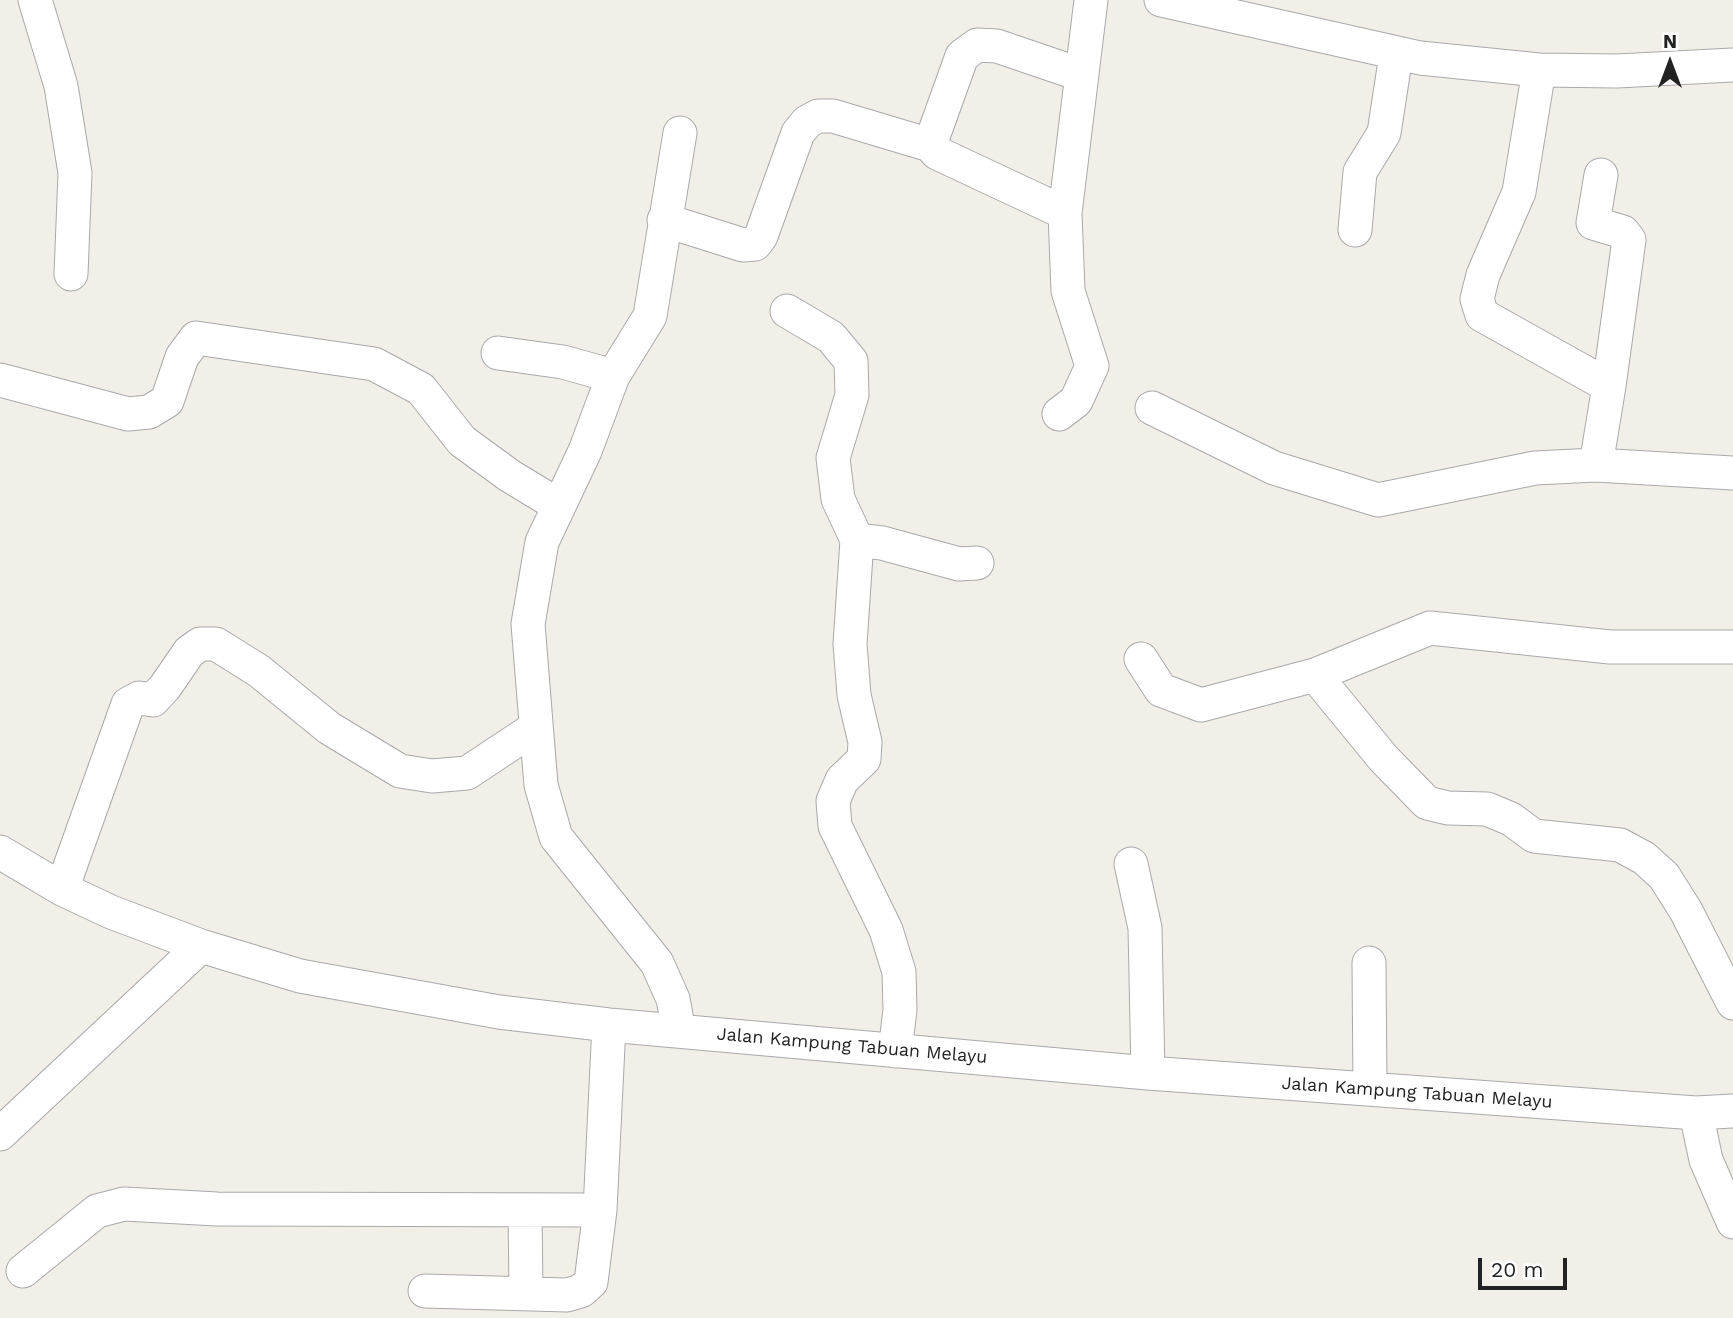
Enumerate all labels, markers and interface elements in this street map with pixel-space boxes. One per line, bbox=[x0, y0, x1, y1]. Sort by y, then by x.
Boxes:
north arrow bbox=[1635, 28, 1705, 98]
text: N bbox=[1663, 30, 1677, 53]
street label: Jalan Kampung Tabuan Melayu bbox=[716, 1023, 988, 1069]
street label: Jalan Kampung Tabuan Melayu bbox=[1281, 1073, 1553, 1113]
scale bar bbox=[1481, 1244, 1570, 1288]
text: 20 m bbox=[1491, 1257, 1543, 1282]

